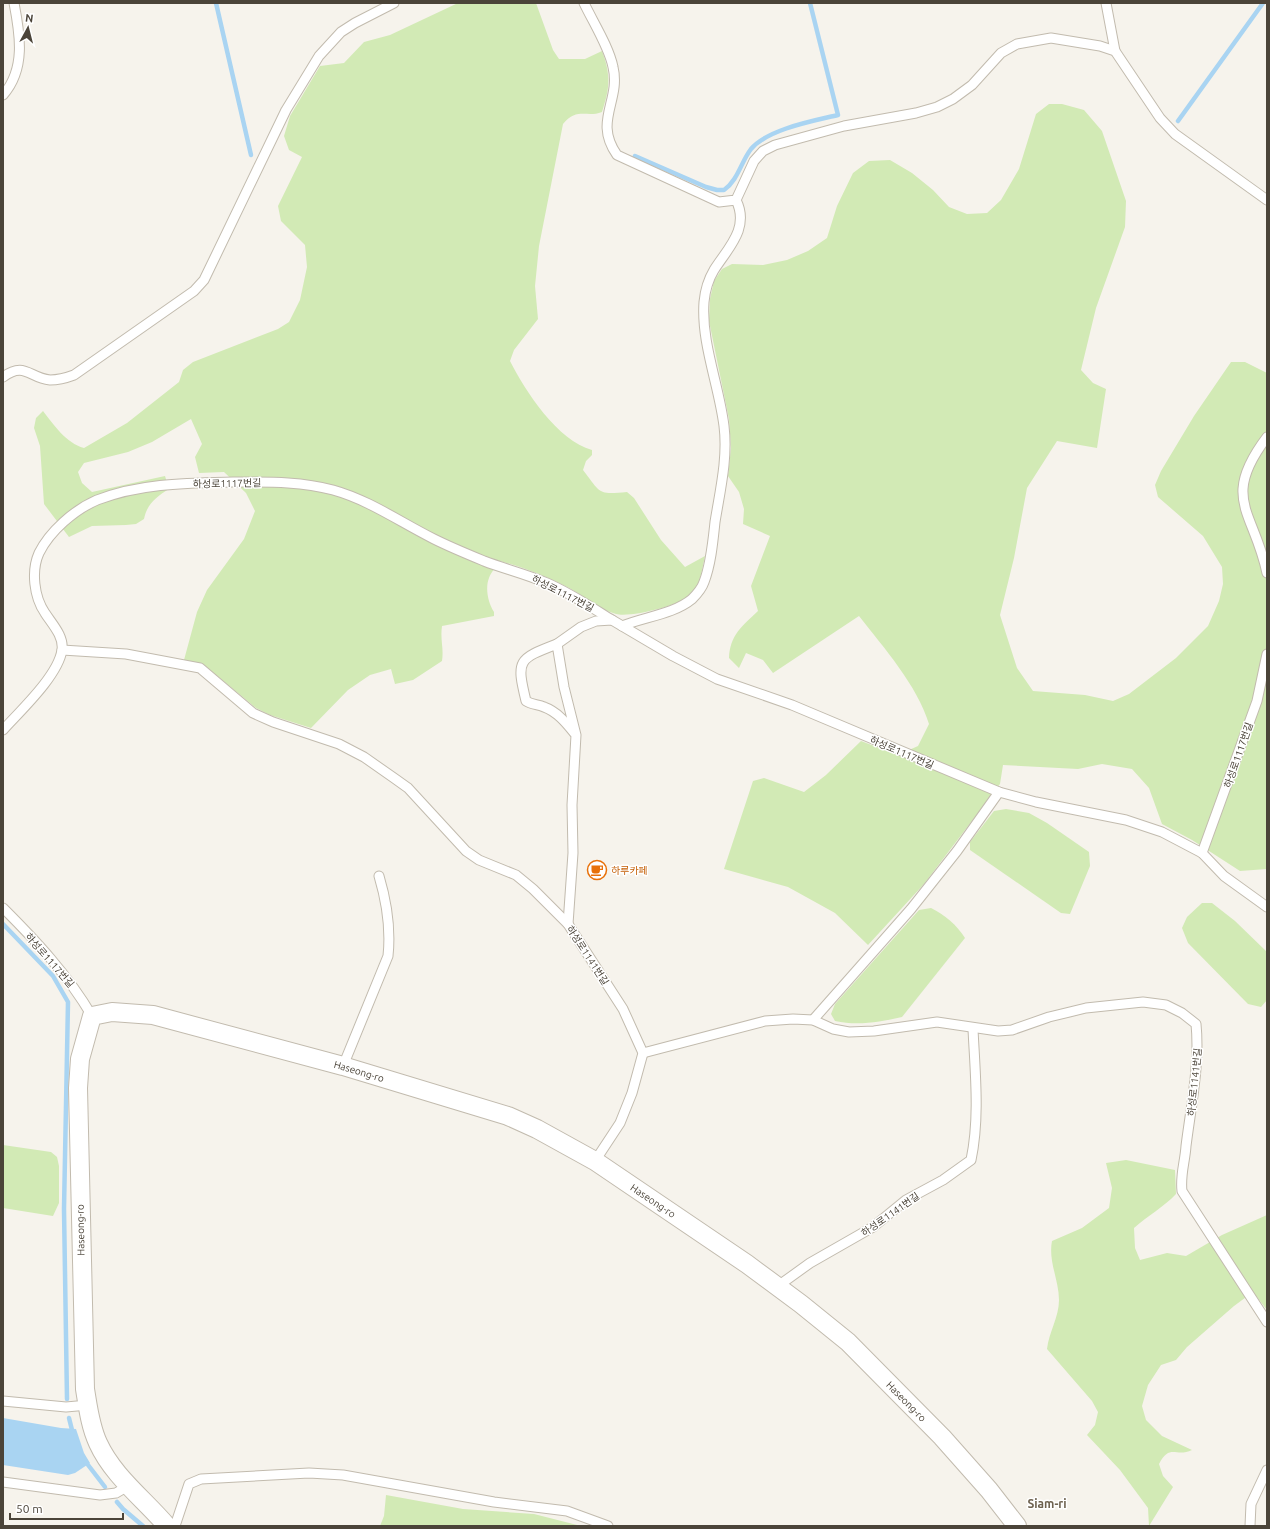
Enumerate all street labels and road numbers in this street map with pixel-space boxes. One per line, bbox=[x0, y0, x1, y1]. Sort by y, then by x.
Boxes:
street label: 하성로1117번길 bbox=[193, 477, 261, 490]
street label: 하성로1117번길 bbox=[530, 573, 596, 614]
street label: 하성로1117번길 bbox=[1222, 721, 1255, 789]
street label: 하성로1117번길 bbox=[868, 734, 936, 771]
street label: 하성로1141번길 bbox=[564, 924, 611, 987]
street label: 하성로1117번길 bbox=[23, 931, 76, 990]
street label: 하성로1141번길 bbox=[1185, 1047, 1204, 1117]
street label: Haseong-ro bbox=[333, 1059, 386, 1084]
street label: Haseong-ro bbox=[628, 1182, 678, 1220]
street label: 하성로1141번길 bbox=[859, 1190, 922, 1239]
street label: Haseong-ro bbox=[75, 1204, 86, 1256]
street label: Haseong-ro bbox=[884, 1379, 928, 1424]

